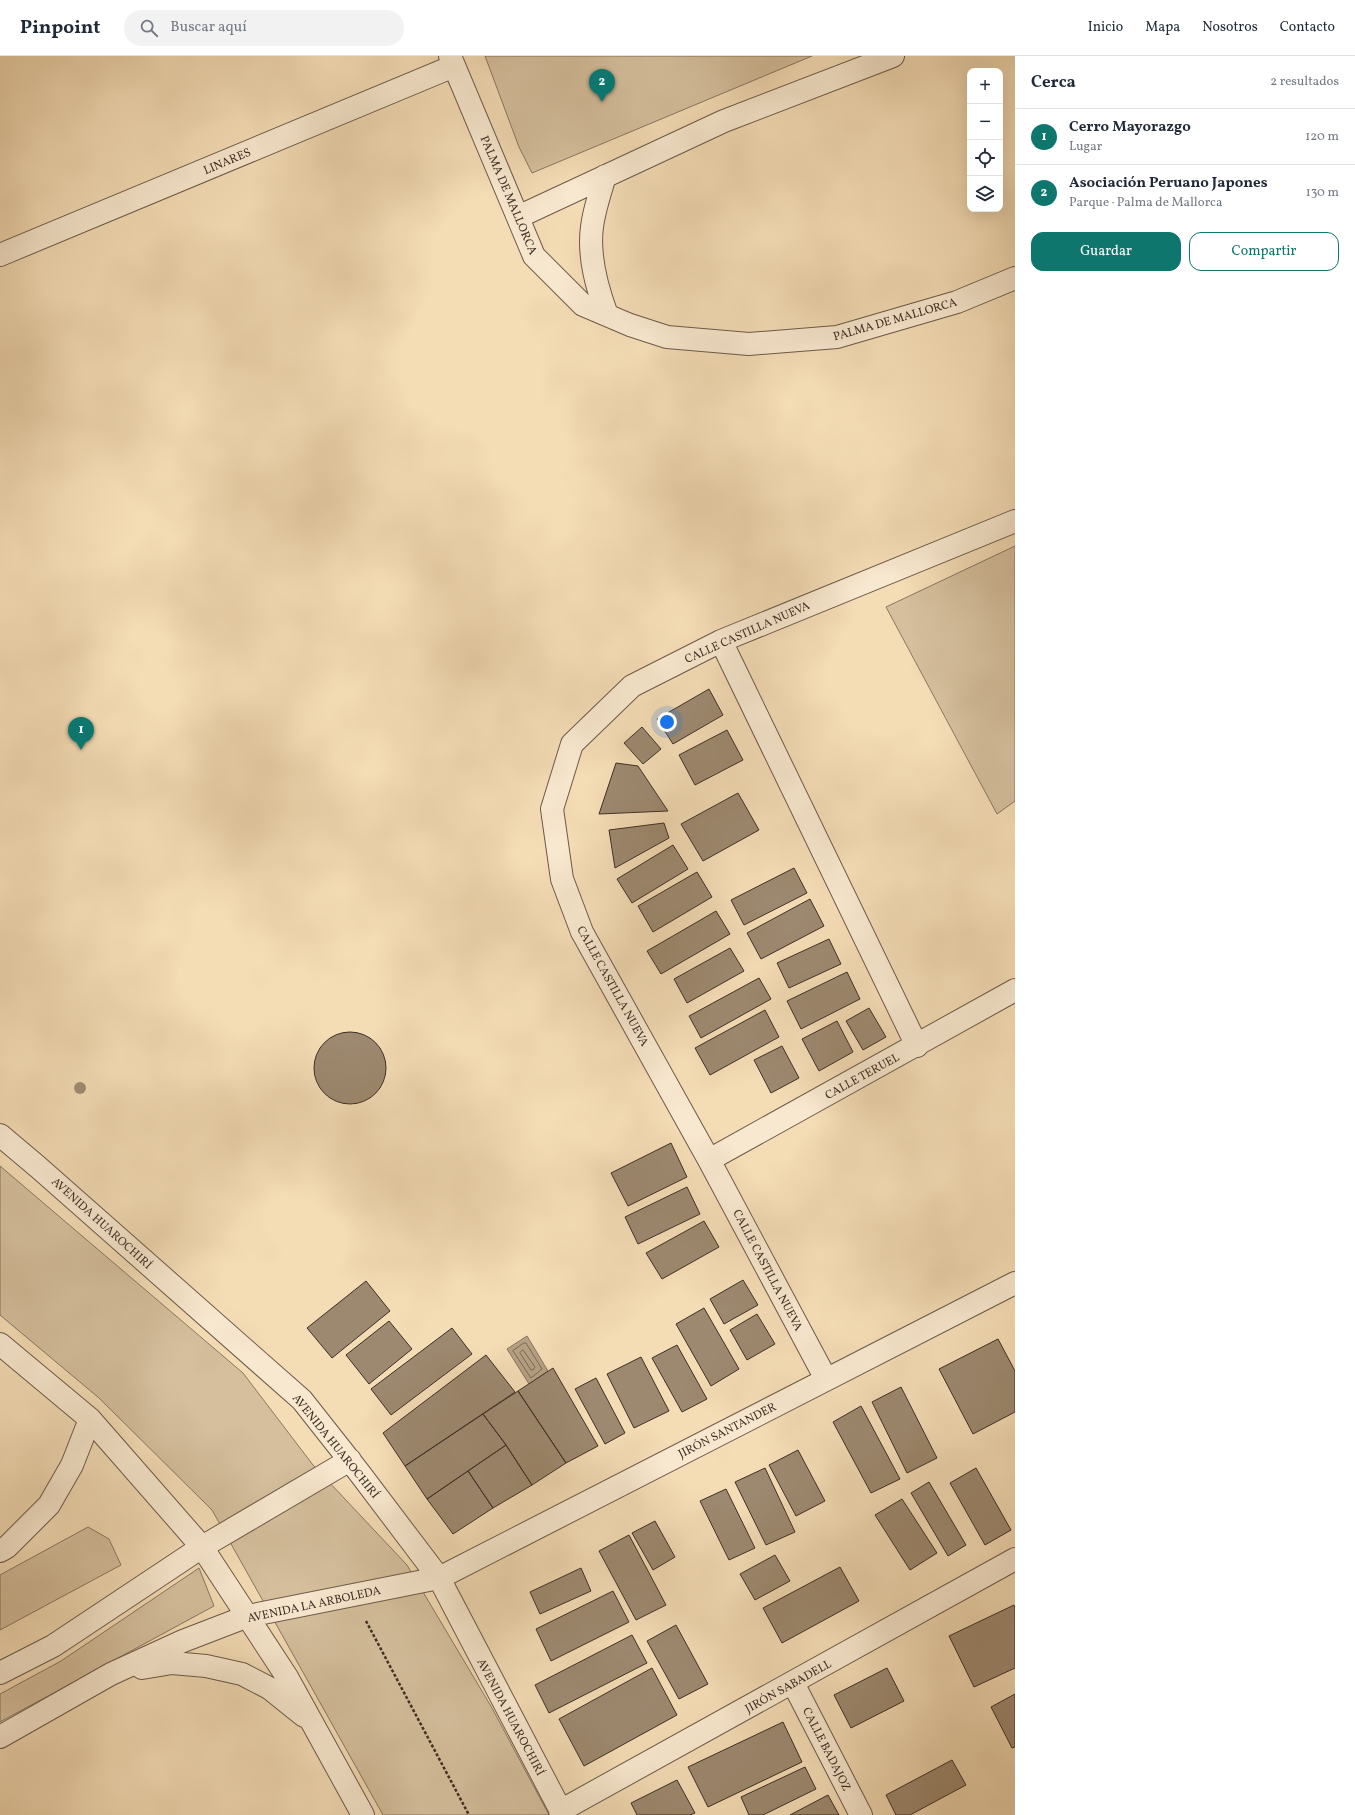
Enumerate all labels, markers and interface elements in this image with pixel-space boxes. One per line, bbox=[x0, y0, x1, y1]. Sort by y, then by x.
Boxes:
search box bbox=[124, 10, 404, 46]
text: Pinpoint bbox=[20, 15, 100, 41]
icon: search bbox=[138, 17, 160, 39]
text: Buscar aquí bbox=[170, 17, 247, 38]
text: Inicio bbox=[1088, 18, 1123, 37]
text: Mapa bbox=[1145, 18, 1180, 37]
text: Nosotros bbox=[1202, 18, 1258, 37]
text: Contacto bbox=[1280, 18, 1335, 37]
map controls bbox=[967, 68, 1003, 212]
button: + bbox=[967, 68, 1003, 104]
pin: 2 bbox=[589, 69, 615, 102]
text: Cerca bbox=[1031, 71, 1076, 94]
text: 2 resultados bbox=[1270, 73, 1339, 91]
button: − bbox=[967, 104, 1003, 140]
text: Cerro Mayorazgo bbox=[1069, 117, 1191, 138]
text: 1 bbox=[1041, 128, 1047, 146]
text: 120 m bbox=[1305, 128, 1339, 146]
street label: PALMA DE MALLORCA bbox=[476, 133, 541, 258]
text: Lugar bbox=[1069, 138, 1102, 156]
button: locate bbox=[967, 140, 1003, 176]
street label: LINARES bbox=[201, 145, 254, 179]
text: Asociación Peruano Japones bbox=[1069, 173, 1268, 194]
button: layers bbox=[967, 176, 1003, 212]
text: 2 bbox=[1041, 184, 1047, 202]
text: 130 m bbox=[1306, 184, 1339, 202]
text: Parque · Palma de Mallorca bbox=[1069, 194, 1222, 212]
button: Guardar bbox=[1031, 232, 1181, 271]
button: Compartir bbox=[1189, 232, 1339, 271]
street label: PALMA DE MALLORCA bbox=[832, 294, 960, 345]
street label: CALLE CASTILLA NUEVA bbox=[682, 598, 813, 668]
your location bbox=[657, 712, 677, 732]
pin: 1 bbox=[68, 717, 94, 750]
street label: CALLE CASTILLA NUEVA bbox=[572, 923, 652, 1050]
street label: CALLE TERUEL bbox=[822, 1050, 903, 1104]
street label: AVENIDA HUAROCHIRÍ bbox=[48, 1173, 156, 1273]
street label: CALLE CASTILLA NUEVA bbox=[728, 1207, 806, 1335]
street label: AVENIDA HUAROCHIRÍ bbox=[288, 1390, 383, 1502]
street label: JIRÓN SANTANDER bbox=[675, 1398, 779, 1463]
street label: AVENIDA LA ARBOLEDA bbox=[246, 1583, 383, 1627]
street label: JIRÓN SABADELL bbox=[742, 1655, 835, 1717]
street label: AVENIDA HUAROCHIRÍ bbox=[472, 1656, 549, 1779]
street label: CALLE BADAJOZ bbox=[798, 1705, 854, 1794]

